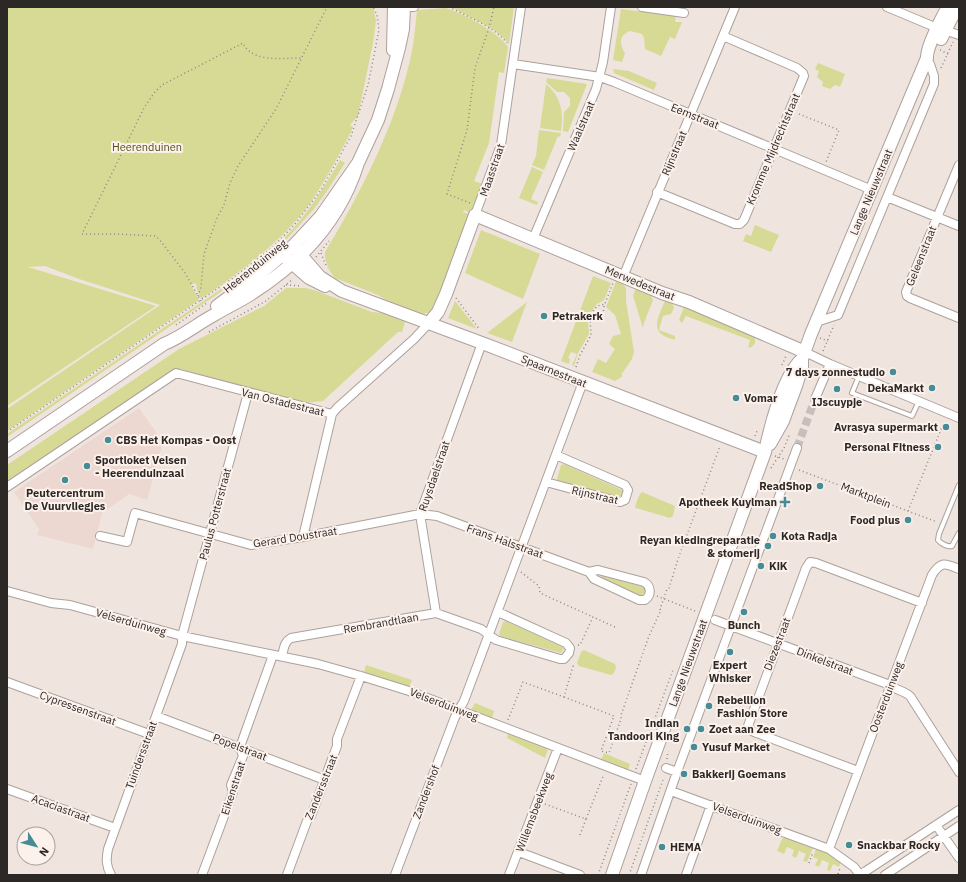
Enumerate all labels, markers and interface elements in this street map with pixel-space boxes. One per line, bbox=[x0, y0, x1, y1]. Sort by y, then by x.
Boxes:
street label: Kromme Mijdrechtstraat bbox=[743, 91, 803, 207]
street label: Waalstraat bbox=[564, 99, 598, 153]
street label: Eemstraat bbox=[669, 100, 721, 132]
street label: Rijnstraat bbox=[658, 128, 690, 178]
park label: Heerenduinen bbox=[112, 140, 182, 154]
street label: Maasstraat bbox=[476, 142, 508, 198]
street label: Lange Nieuwstraat bbox=[847, 147, 895, 237]
street label: Geleenstraat bbox=[903, 224, 939, 288]
street label: Heerenduinweg bbox=[220, 236, 290, 296]
street label: Merwedestraat bbox=[603, 263, 677, 304]
place label: Petrakerk bbox=[552, 309, 604, 323]
marker: Petrakerk bbox=[539, 311, 549, 321]
street label: Spaarnestraat bbox=[519, 351, 589, 391]
place label: 7 days zonnestudio bbox=[786, 365, 885, 379]
marker: 7 days zonnestudio bbox=[888, 367, 898, 377]
place label: DekaMarkt bbox=[867, 381, 924, 395]
marker: DekaMarkt bbox=[927, 383, 937, 393]
marker: IJscuypje bbox=[832, 384, 842, 394]
street label: Van Ostadestraat bbox=[240, 385, 326, 419]
place label: Vomar bbox=[744, 391, 778, 405]
marker: Vomar bbox=[731, 393, 741, 403]
place label: IJscuypje bbox=[812, 395, 862, 409]
place label: Avrasya supermarkt bbox=[834, 420, 938, 434]
marker: Avrasya supermarkt bbox=[941, 422, 951, 432]
place label: CBS Het Kompas - Oost bbox=[116, 433, 236, 447]
marker: CBS Het Kompas - Oost bbox=[103, 435, 113, 445]
street label: Ruysdaelstraat bbox=[415, 439, 453, 513]
place label: Personal Fitness bbox=[844, 440, 930, 454]
marker: Personal Fitness bbox=[933, 442, 943, 452]
place label: Sportloket Velsen - Heerenduinzaal bbox=[95, 453, 187, 480]
marker: Sportloket Velsen - Heerenduinzaal bbox=[82, 461, 92, 471]
street label: Paulus Potterstraat bbox=[196, 466, 234, 562]
marker: Peutercentrum De Vuurvliegjes bbox=[60, 475, 70, 485]
place label: ReadShop bbox=[759, 479, 812, 493]
street label: Marktplein bbox=[839, 479, 893, 511]
marker: ReadShop bbox=[815, 481, 825, 491]
street label: Rijnstraat bbox=[570, 483, 620, 507]
place label: Peutercentrum De Vuurvliegjes bbox=[25, 486, 106, 513]
place label: Apotheek Kuylman bbox=[679, 495, 777, 509]
marker: Apotheek Kuylman bbox=[780, 497, 790, 507]
place label: Food plus bbox=[850, 513, 900, 527]
marker: Food plus bbox=[903, 515, 913, 525]
street label: Frans Halsstraat bbox=[465, 521, 545, 561]
street label: Gerard Doustraat bbox=[252, 523, 338, 551]
place label: Kota Radja bbox=[781, 529, 837, 543]
marker: Kota Radja bbox=[768, 531, 778, 541]
place label: Reyan kledingreparatie & stomerij bbox=[640, 533, 760, 560]
marker: Reyan kledingreparatie & stomerij bbox=[763, 541, 773, 551]
place label: KiK bbox=[769, 559, 788, 573]
marker: KiK bbox=[756, 561, 766, 571]
street label: Velserduinweg bbox=[94, 605, 168, 639]
marker: Bunch bbox=[739, 607, 749, 617]
street label: Rembrandtlaan bbox=[342, 609, 420, 637]
street label: Diezestraat bbox=[760, 615, 794, 673]
street label: Lange Nieuwstraat bbox=[666, 617, 710, 709]
place label: Bunch bbox=[728, 618, 760, 632]
street label: Dinkelstraat bbox=[795, 644, 856, 678]
marker: Expert Whisker bbox=[725, 647, 735, 657]
place label: Expert Whisker bbox=[709, 658, 752, 685]
street label: Oosterduinweg bbox=[866, 659, 906, 734]
street label: Velserduinweg bbox=[408, 684, 481, 724]
street label: Cypressenstraat bbox=[38, 688, 118, 728]
place label: Rebellion Fashion Store bbox=[717, 693, 788, 720]
marker: Rebellion Fashion Store bbox=[704, 701, 714, 711]
place label: Indian Tandoori King bbox=[608, 716, 680, 743]
street label: Tuindersstraat bbox=[122, 719, 160, 791]
place label: Zoet aan Zee bbox=[709, 722, 775, 736]
marker: Indian Tandoori King bbox=[682, 724, 692, 734]
marker: Zoet aan Zee bbox=[696, 724, 706, 734]
street label: Popelstraat bbox=[211, 730, 269, 764]
place label: Yusuf Market bbox=[702, 740, 770, 754]
marker: Yusuf Market bbox=[689, 742, 699, 752]
street label: Zandersstraat bbox=[302, 752, 340, 822]
street label: Eikenstraat bbox=[218, 759, 248, 817]
street label: Zandershof bbox=[409, 763, 443, 821]
place label: Bakkerij Goemans bbox=[692, 767, 786, 781]
marker: Bakkerij Goemans bbox=[679, 769, 689, 779]
street label: Willemsbeekweg bbox=[512, 770, 556, 854]
street label: Acaciastraat bbox=[30, 791, 92, 825]
street label: Velserduinweg bbox=[711, 799, 784, 837]
north arrow bbox=[16, 826, 56, 866]
place label: Snackbar Rocky bbox=[857, 838, 940, 852]
place label: HEMA bbox=[670, 840, 702, 854]
marker: Snackbar Rocky bbox=[844, 840, 854, 850]
marker: HEMA bbox=[657, 842, 667, 852]
text: N bbox=[36, 845, 52, 859]

